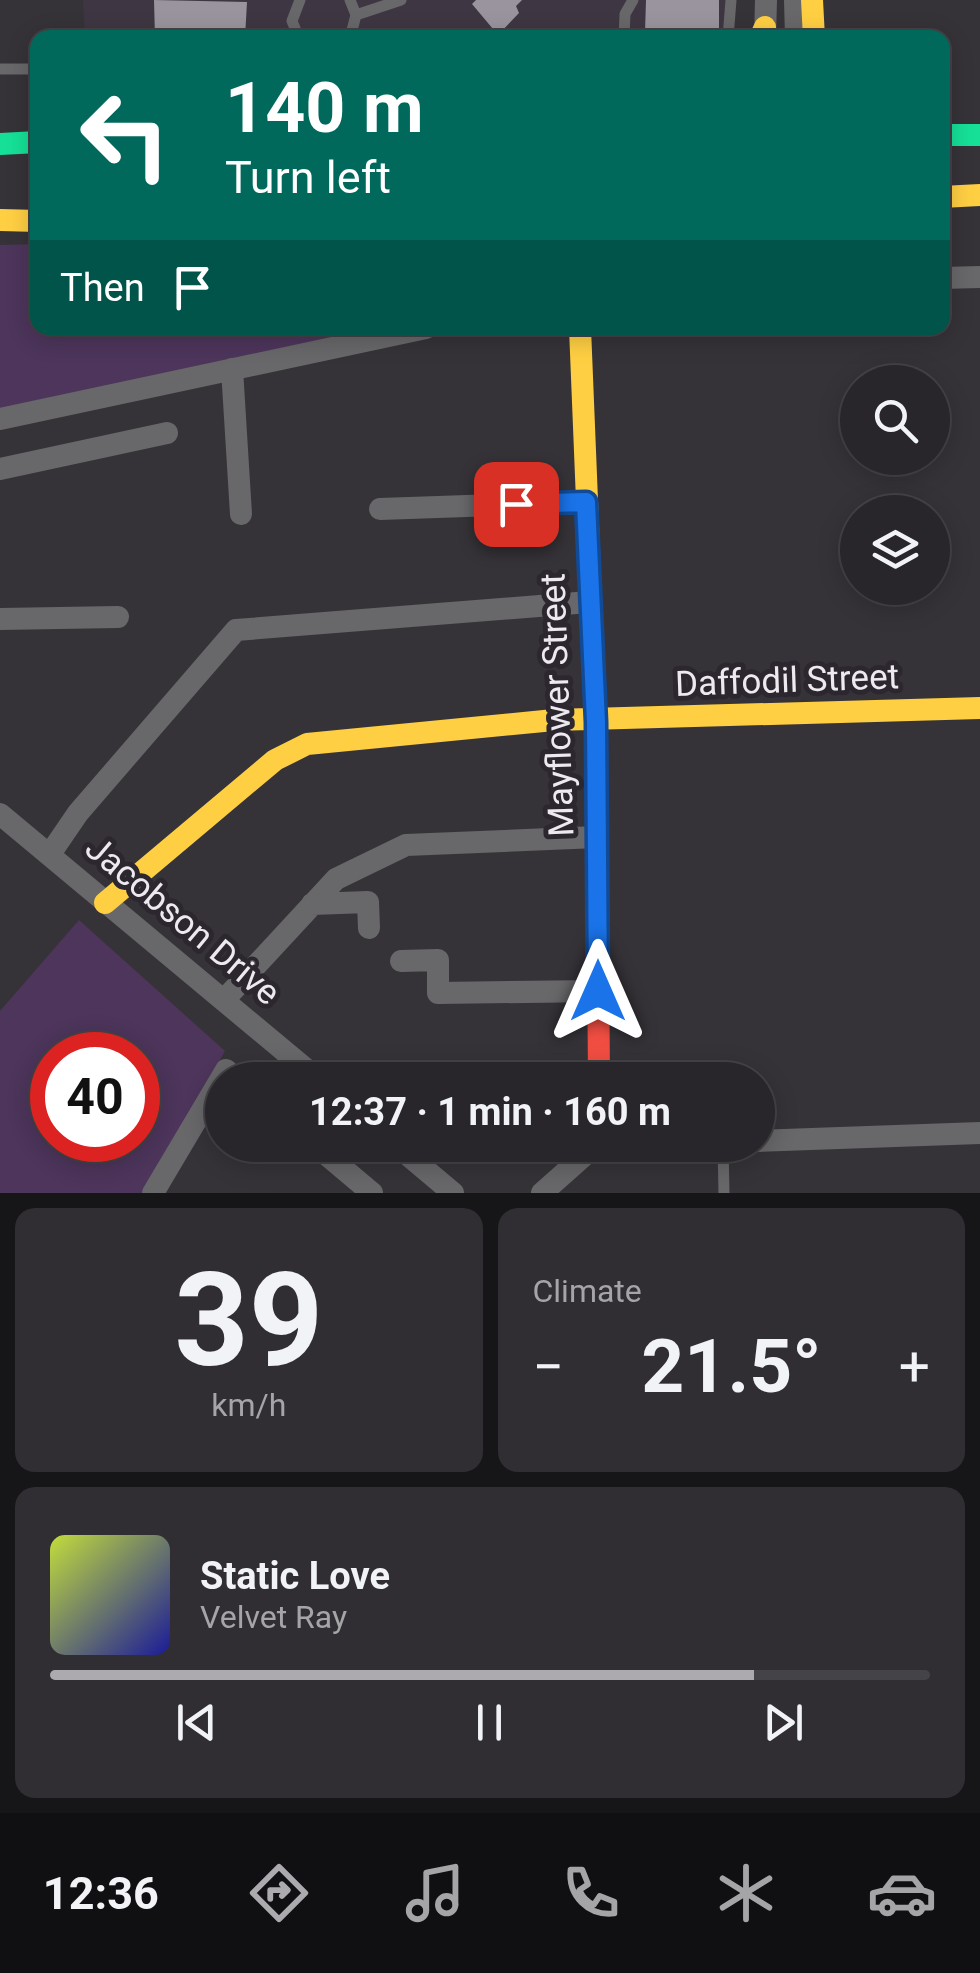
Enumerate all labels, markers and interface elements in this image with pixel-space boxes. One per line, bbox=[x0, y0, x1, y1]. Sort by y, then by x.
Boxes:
text: 140 m bbox=[225, 67, 424, 149]
icon: left bbox=[60, 70, 190, 200]
text: Turn left bbox=[225, 151, 391, 204]
icon: arrive bbox=[165, 260, 220, 315]
text: Then bbox=[60, 266, 145, 310]
map controls bbox=[840, 365, 950, 605]
button: search bbox=[840, 365, 950, 475]
pin bbox=[474, 462, 559, 547]
icon: arrive bbox=[489, 477, 544, 532]
button: layers bbox=[840, 495, 950, 605]
street label: Mayflower Street bbox=[532, 573, 583, 837]
street label: Daffodil Street bbox=[674, 656, 900, 705]
street label: Jacobson Drive bbox=[77, 827, 288, 1014]
position arrow bbox=[546, 939, 650, 1043]
speed limit sign: 40 bbox=[30, 1032, 160, 1162]
text: 12:37 · 1 min · 160 m bbox=[309, 1090, 671, 1134]
text: 39 bbox=[174, 1244, 323, 1397]
text: Climate bbox=[533, 1272, 642, 1310]
text: 21.5° bbox=[641, 1322, 821, 1410]
text: − bbox=[533, 1335, 564, 1399]
text: + bbox=[899, 1335, 930, 1399]
text: km/h bbox=[211, 1386, 286, 1424]
text: Static Love bbox=[200, 1554, 390, 1598]
text: Velvet Ray bbox=[200, 1598, 347, 1636]
icon: previous bbox=[169, 1695, 224, 1750]
icon: pause bbox=[462, 1695, 517, 1750]
icon: next bbox=[756, 1695, 811, 1750]
icon: directions bbox=[244, 1858, 314, 1928]
icon: music bbox=[400, 1858, 470, 1928]
icon: phone bbox=[556, 1858, 626, 1928]
icon: climate bbox=[711, 1858, 781, 1928]
icon: car bbox=[867, 1858, 937, 1928]
text: 12:36 bbox=[43, 1867, 159, 1920]

